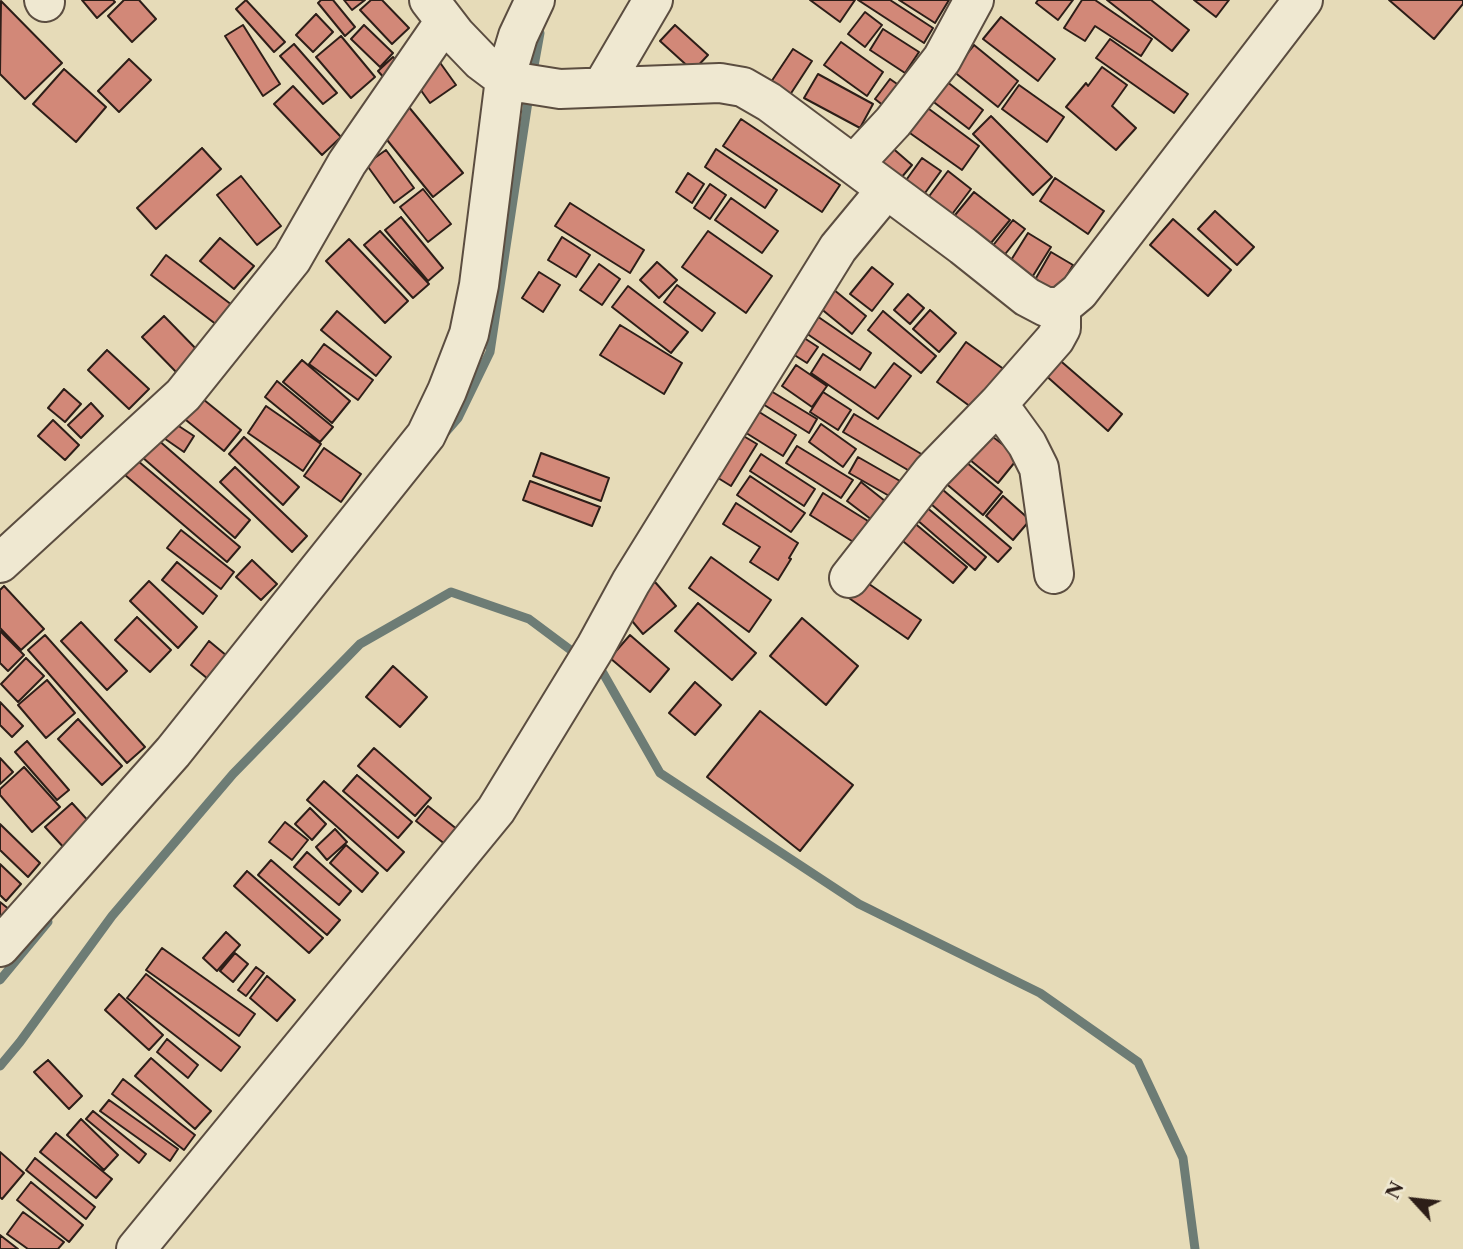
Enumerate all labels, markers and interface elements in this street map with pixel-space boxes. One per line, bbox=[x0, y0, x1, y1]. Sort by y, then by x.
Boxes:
north arrow bbox=[1379, 1165, 1449, 1235]
text: N bbox=[1381, 1178, 1409, 1203]

